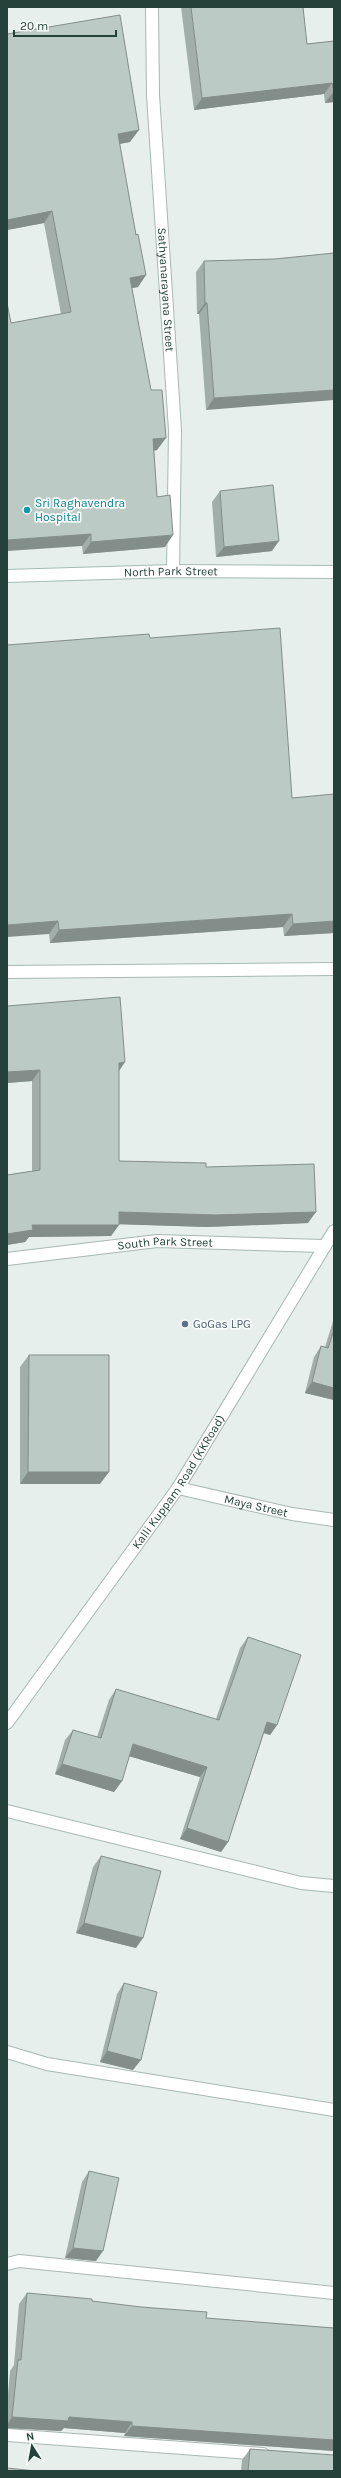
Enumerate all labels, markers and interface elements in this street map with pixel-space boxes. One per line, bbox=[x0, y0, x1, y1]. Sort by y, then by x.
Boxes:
scale bar bbox=[14, 12, 116, 38]
text: 20 m bbox=[20, 19, 48, 33]
street label: Sathyanarayana Street bbox=[155, 227, 177, 353]
place label: Sri Raghavendra Hospital bbox=[35, 496, 125, 524]
marker: Sri Raghavendra Hospital bbox=[22, 505, 32, 515]
street label: North Park Street bbox=[124, 564, 218, 579]
street label: South Park Street bbox=[116, 1234, 214, 1253]
place label: GoGas LPG bbox=[193, 1317, 251, 1331]
marker: GoGas LPG bbox=[180, 1319, 190, 1329]
street label: Kalli Kuppam Road (KKRoad) bbox=[129, 1412, 228, 1552]
street label: Maya Street bbox=[223, 1492, 290, 1520]
north arrow bbox=[12, 2426, 52, 2466]
text: N bbox=[25, 2430, 35, 2444]

